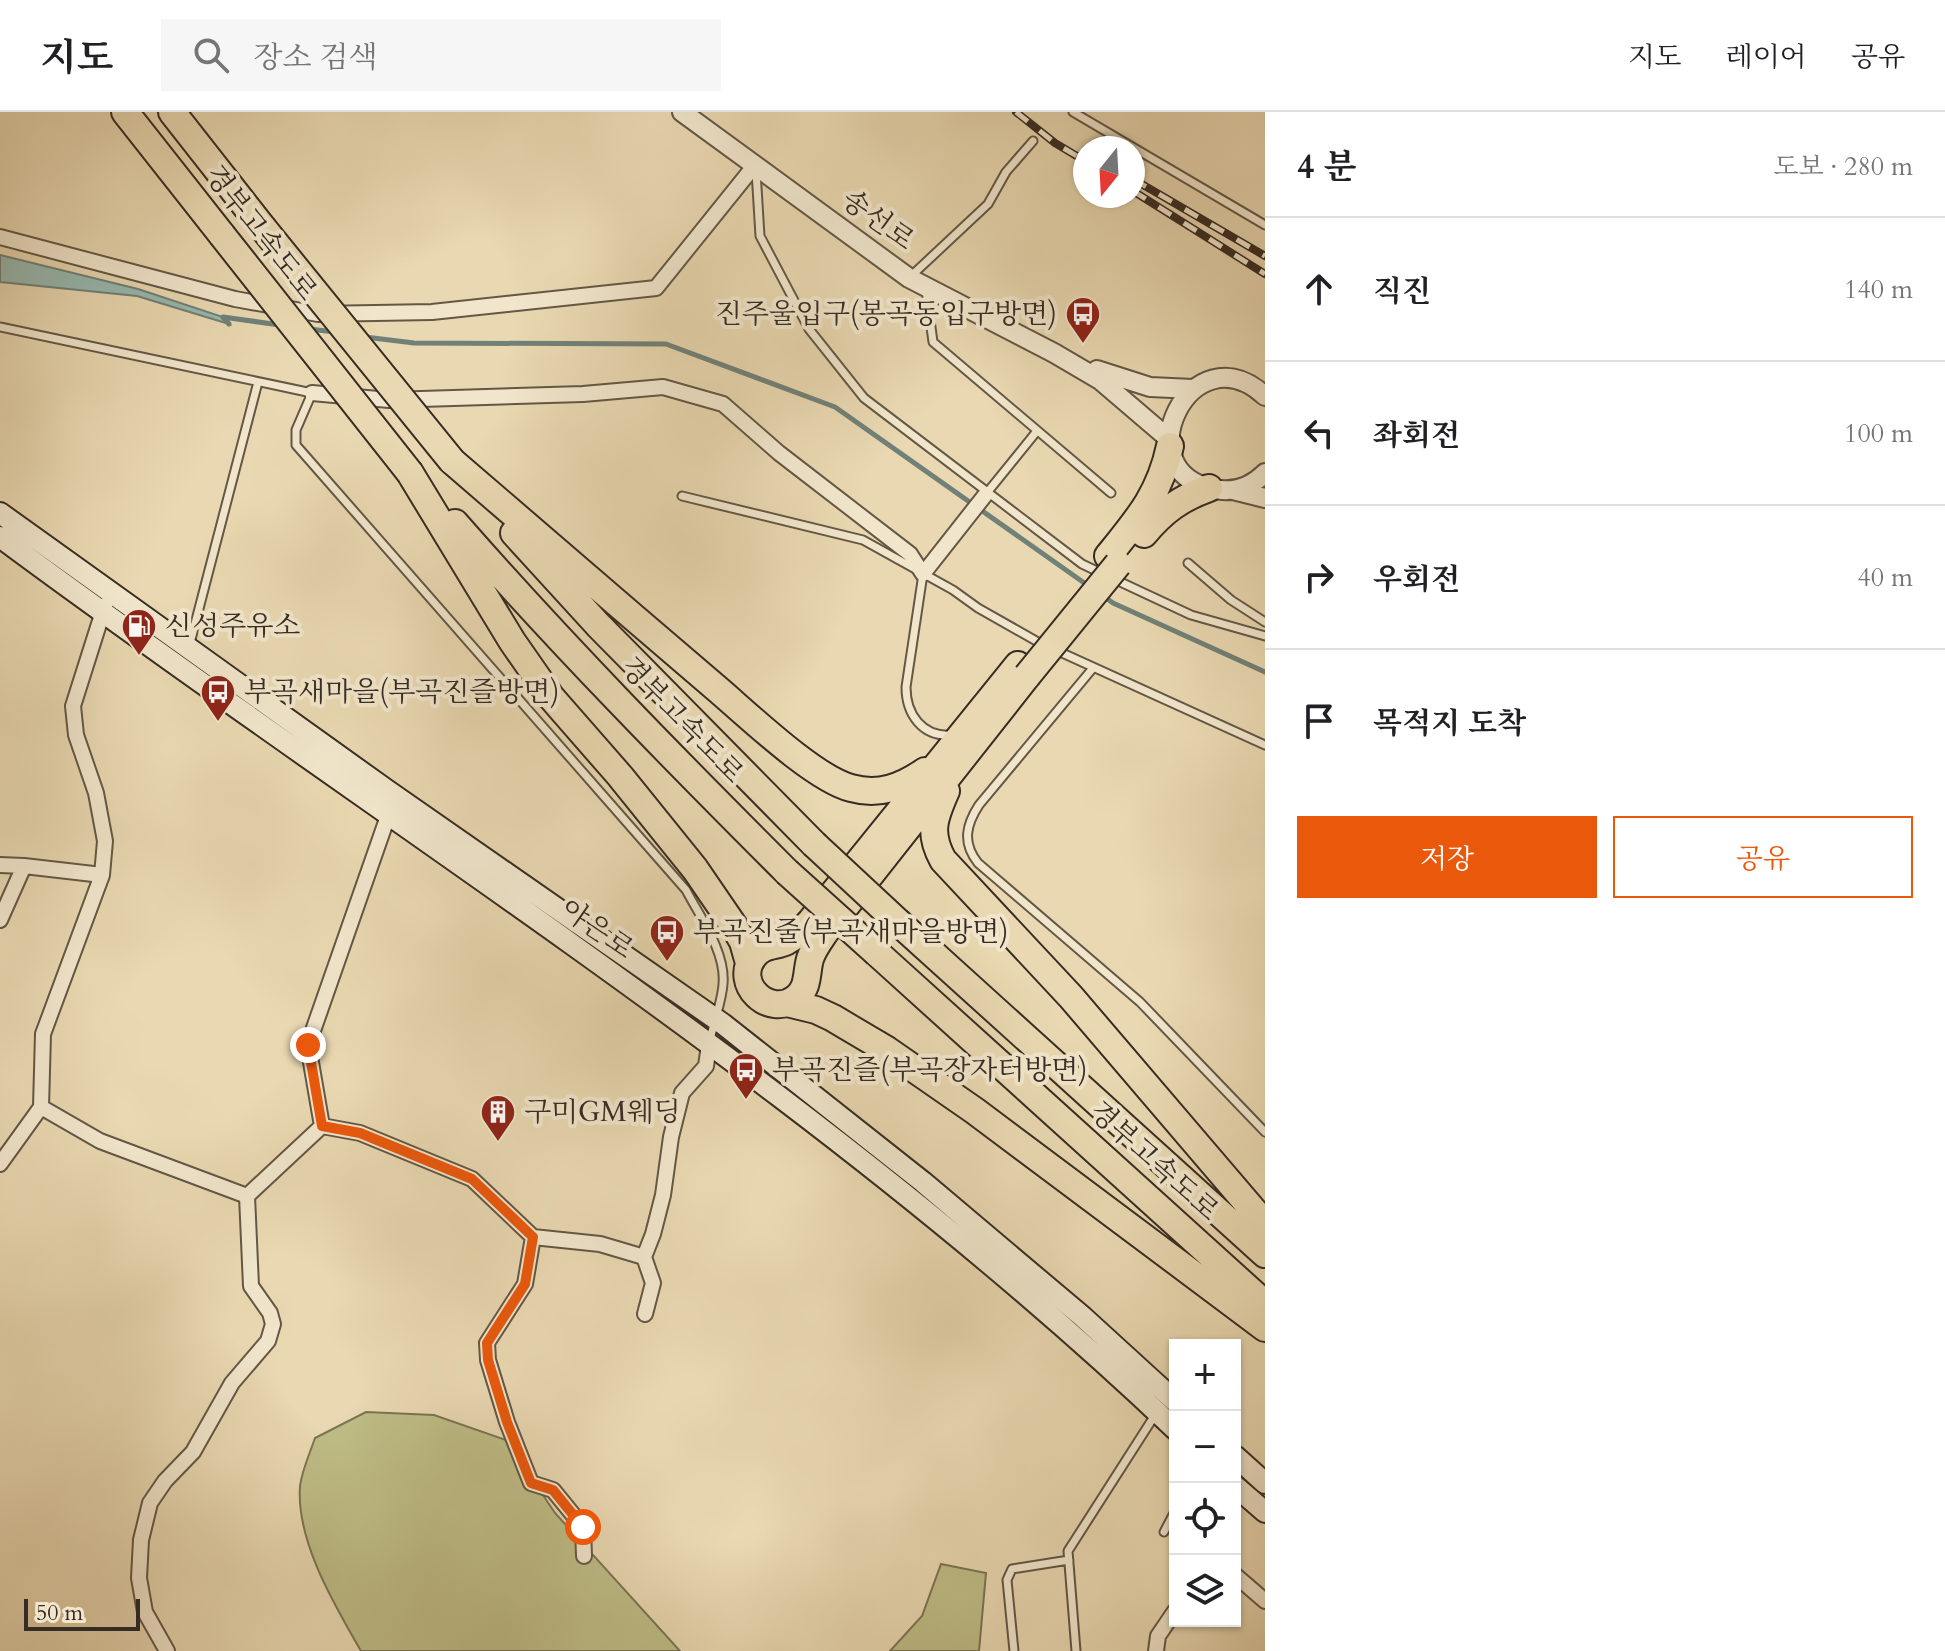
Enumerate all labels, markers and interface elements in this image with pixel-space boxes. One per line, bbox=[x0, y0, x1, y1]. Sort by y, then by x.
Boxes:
search box bbox=[161, 19, 721, 91]
text: 지도 bbox=[40, 32, 113, 84]
icon: search bbox=[189, 33, 233, 77]
text: 장소 검색 bbox=[253, 37, 377, 78]
text: 지도 bbox=[1628, 38, 1682, 76]
text: 레이어 bbox=[1726, 38, 1807, 76]
text: 공유 bbox=[1851, 38, 1905, 76]
north arrow bbox=[1073, 136, 1145, 208]
text: 4 분 bbox=[1297, 144, 1356, 190]
text: 도보 · 280 m bbox=[1773, 149, 1913, 184]
street label: 경부고속도로 bbox=[196, 157, 326, 309]
street label: 송선로 bbox=[834, 181, 922, 259]
icon: ahead bbox=[1297, 267, 1341, 311]
text: 직진 bbox=[1373, 271, 1431, 312]
text: 140 m bbox=[1844, 272, 1913, 307]
place label: 진주울입구(봉곡동입구방면) bbox=[715, 295, 1057, 333]
bus stop icon: 진주울입구(봉곡동입구방면) bbox=[1064, 295, 1102, 345]
icon: left bbox=[1297, 411, 1341, 455]
text: 좌회전 bbox=[1373, 415, 1460, 456]
text: 100 m bbox=[1844, 416, 1913, 451]
icon: right bbox=[1297, 555, 1341, 599]
text: 우회전 bbox=[1373, 559, 1460, 600]
text: 40 m bbox=[1857, 560, 1913, 595]
fuel station icon: 신성주유소 bbox=[120, 607, 158, 657]
place label: 신성주유소 bbox=[165, 607, 300, 645]
street label: 경부고속도로 bbox=[612, 648, 752, 792]
bus stop icon: 부곡새마을(부곡진즐방면) bbox=[199, 673, 237, 723]
place label: 부곡새마을(부곡진즐방면) bbox=[244, 673, 559, 711]
icon: arrive bbox=[1297, 699, 1341, 743]
text: 목적지 도착 bbox=[1373, 703, 1526, 744]
button: 저장 bbox=[1297, 816, 1597, 898]
button: 공유 bbox=[1613, 816, 1913, 898]
street label: 야은로 bbox=[553, 890, 641, 968]
bus stop icon: 부곡진줄(부곡새마을방면) bbox=[648, 913, 686, 963]
place label: 부곡진줄(부곡새마을방면) bbox=[693, 913, 1008, 951]
route end bbox=[290, 1027, 326, 1063]
bus stop icon: 부곡진즐(부곡장자터방면) bbox=[727, 1051, 765, 1101]
place label: 부곡진즐(부곡장자터방면) bbox=[772, 1051, 1087, 1089]
building icon: 구미GM웨딩 bbox=[479, 1093, 517, 1143]
place label: 구미GM웨딩 bbox=[524, 1093, 681, 1131]
street label: 경부고속도로 bbox=[1081, 1093, 1227, 1229]
map controls bbox=[1169, 1339, 1241, 1627]
button: + bbox=[1169, 1339, 1241, 1411]
button: − bbox=[1169, 1411, 1241, 1483]
button: locate bbox=[1169, 1483, 1241, 1555]
route start bbox=[565, 1509, 601, 1545]
button: layers bbox=[1169, 1555, 1241, 1627]
scale bar bbox=[24, 1595, 140, 1631]
text: 50 m bbox=[36, 1598, 83, 1628]

